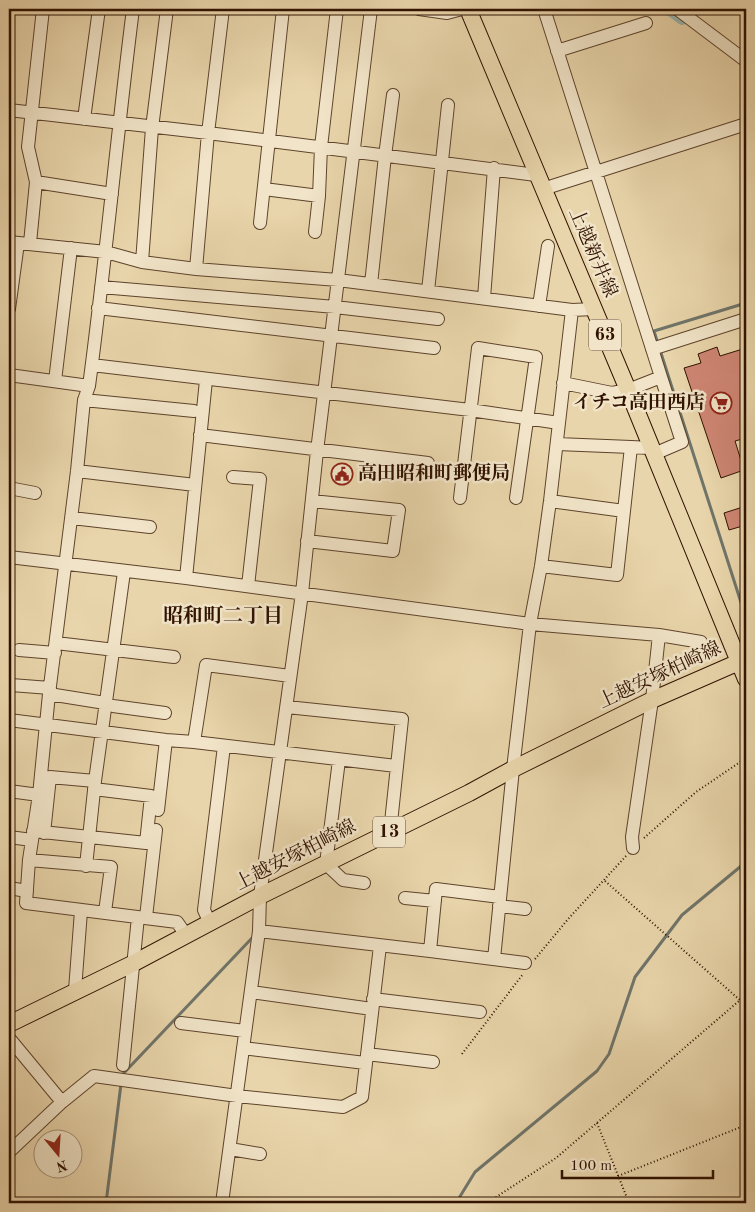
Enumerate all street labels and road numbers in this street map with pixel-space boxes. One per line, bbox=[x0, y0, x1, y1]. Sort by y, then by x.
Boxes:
street label: 上越新井線 bbox=[565, 205, 621, 300]
road number: 63 bbox=[589, 320, 621, 350]
street label: 上越安塚柏崎線 bbox=[594, 637, 724, 713]
street label: 上越安塚柏崎線 bbox=[231, 815, 360, 895]
road number: 13 bbox=[373, 816, 405, 848]

